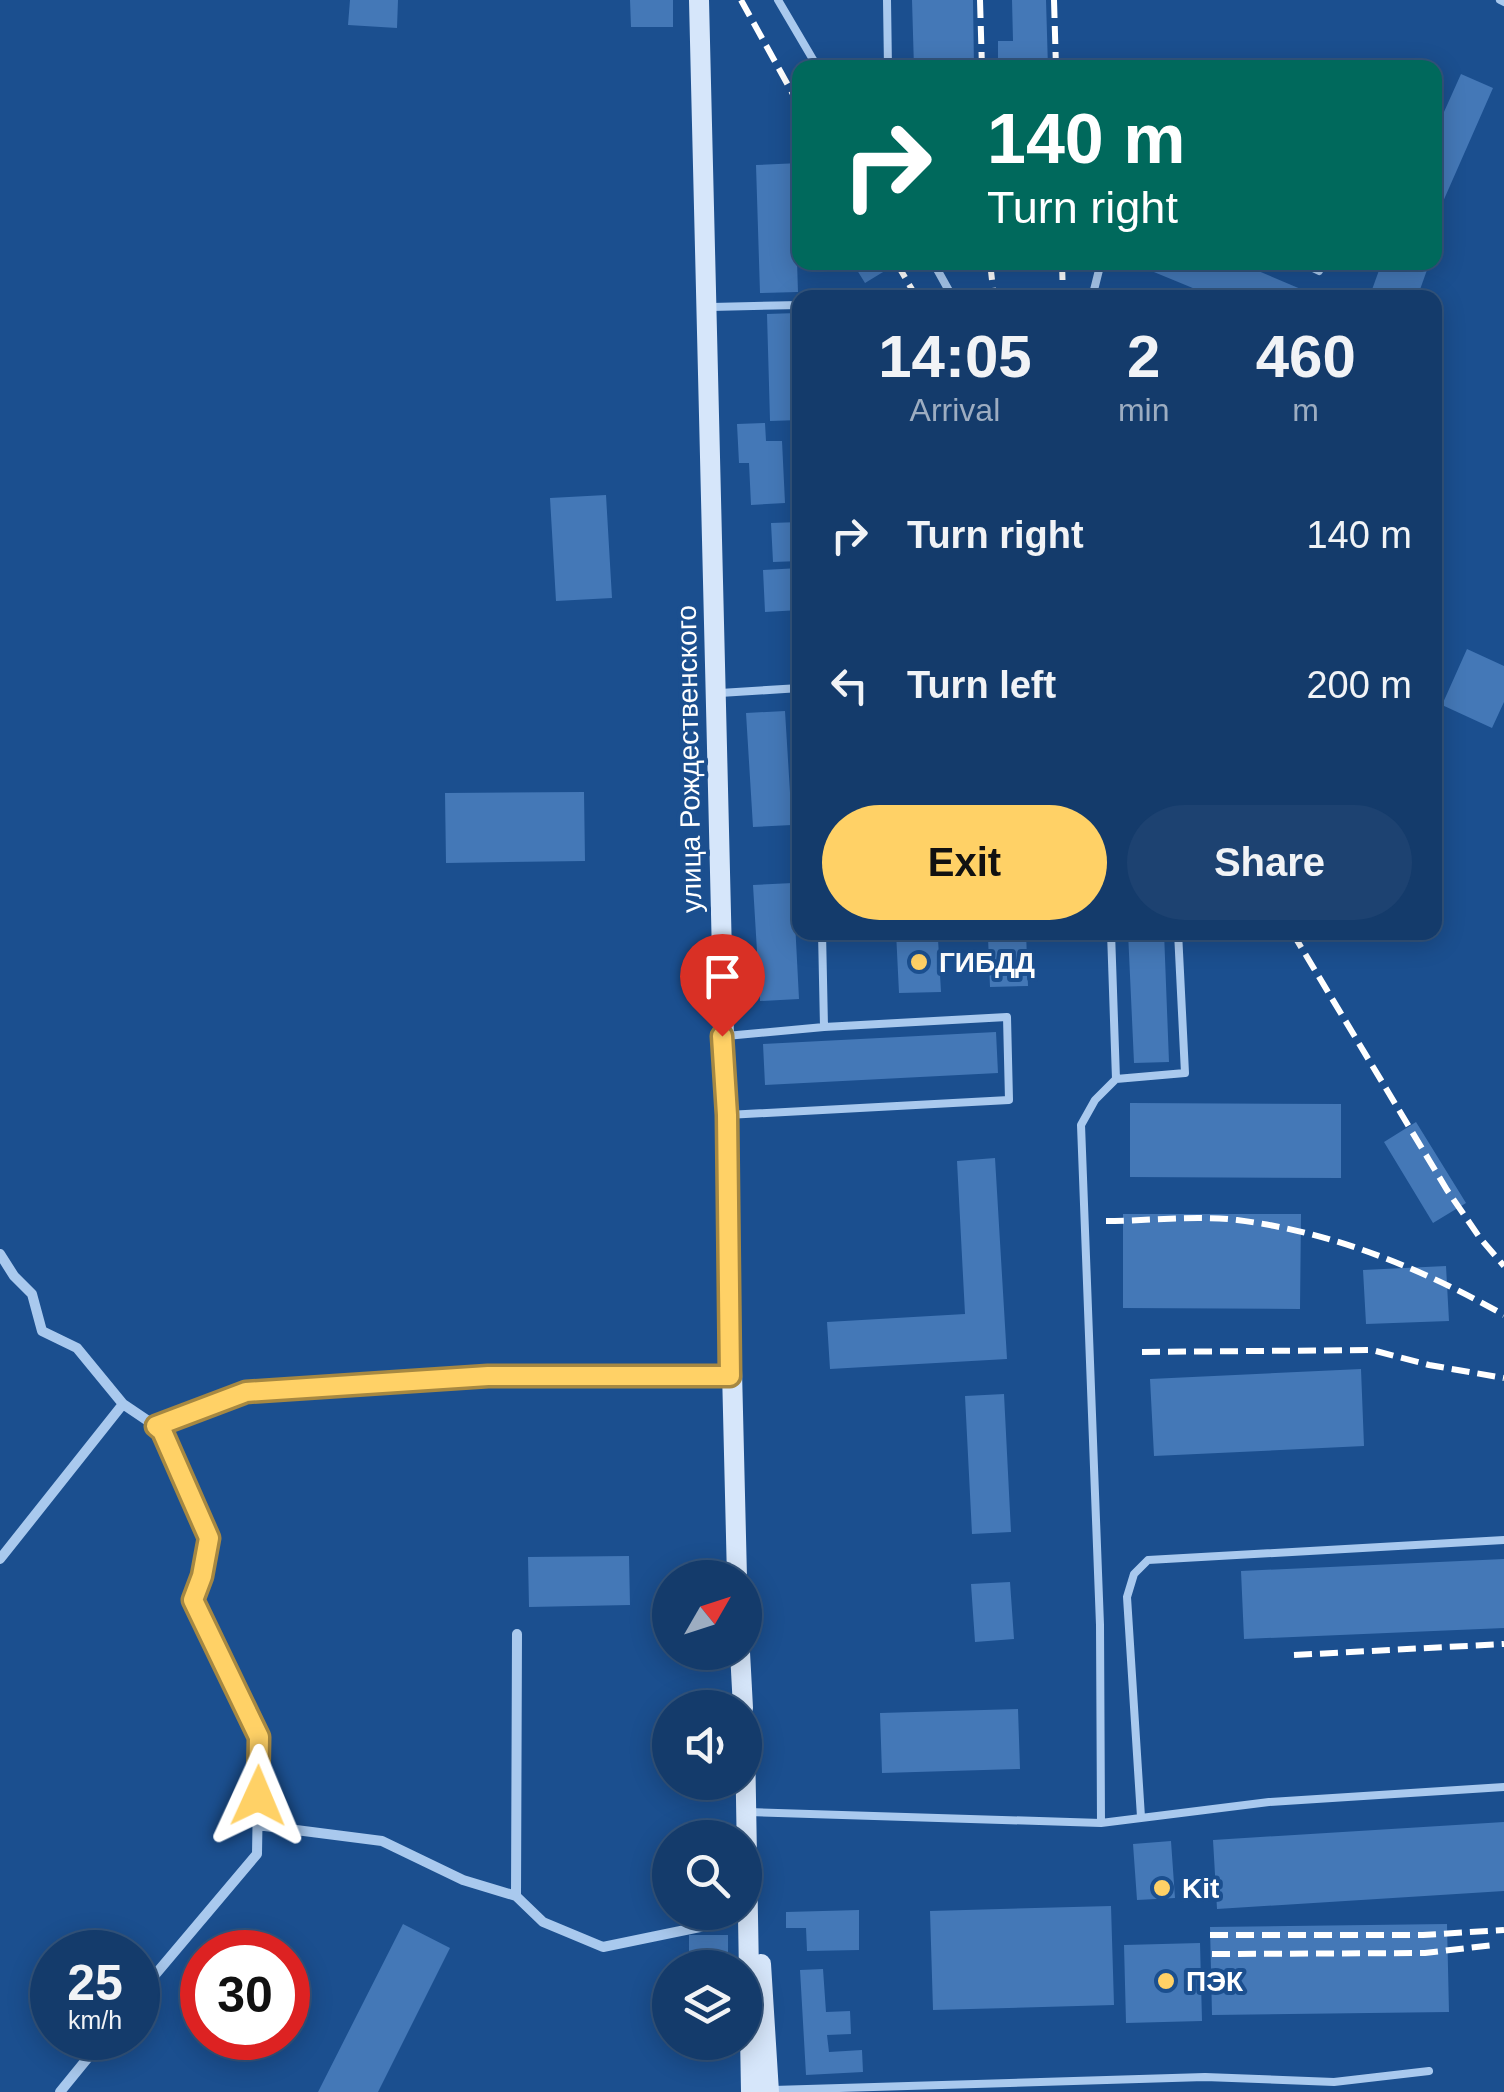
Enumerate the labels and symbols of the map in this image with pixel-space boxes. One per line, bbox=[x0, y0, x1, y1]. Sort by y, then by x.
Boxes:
street label: улица Рождественского bbox=[671, 605, 707, 913]
pin bbox=[680, 934, 765, 1037]
place label: ГИБДД bbox=[939, 947, 1035, 978]
marker: ГИБДД bbox=[908, 951, 930, 973]
north arrow bbox=[652, 1560, 762, 1670]
position arrow bbox=[206, 1744, 310, 1848]
place label: Kit bbox=[1182, 1873, 1219, 1904]
marker: Kit bbox=[1151, 1877, 1173, 1899]
speed limit sign: 30 bbox=[180, 1930, 310, 2060]
place label: ПЭК bbox=[1186, 1966, 1244, 1997]
marker: ПЭК bbox=[1155, 1970, 1177, 1992]

